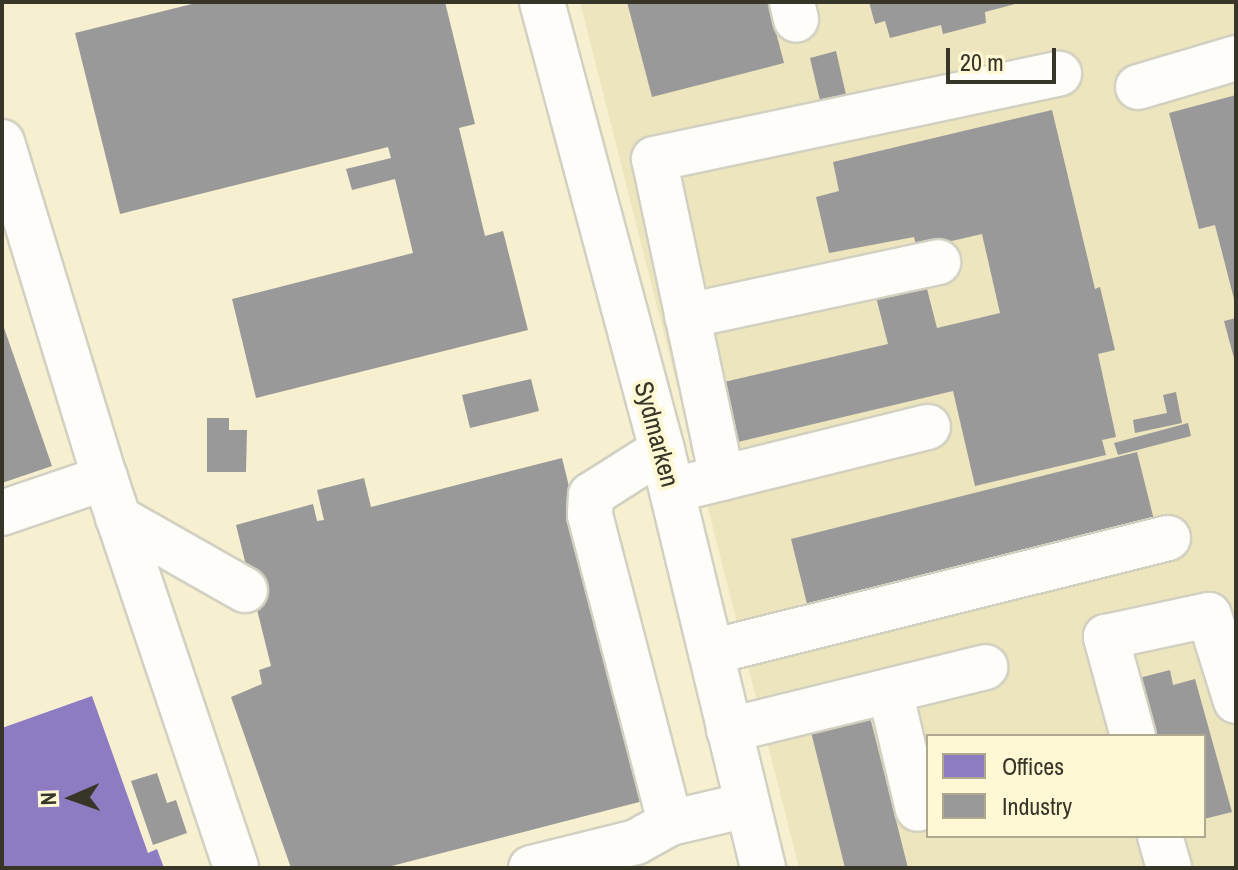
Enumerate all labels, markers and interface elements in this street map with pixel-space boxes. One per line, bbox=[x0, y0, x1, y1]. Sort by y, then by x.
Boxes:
scale bar bbox=[950, 32, 1060, 82]
text: 20 m bbox=[960, 46, 1004, 78]
street label: Sydmarken bbox=[628, 378, 686, 490]
legend bbox=[926, 734, 1206, 838]
text: Offices bbox=[1002, 750, 1064, 782]
north arrow bbox=[32, 758, 112, 838]
text: Industry bbox=[1002, 790, 1072, 822]
text: N bbox=[33, 792, 63, 806]

